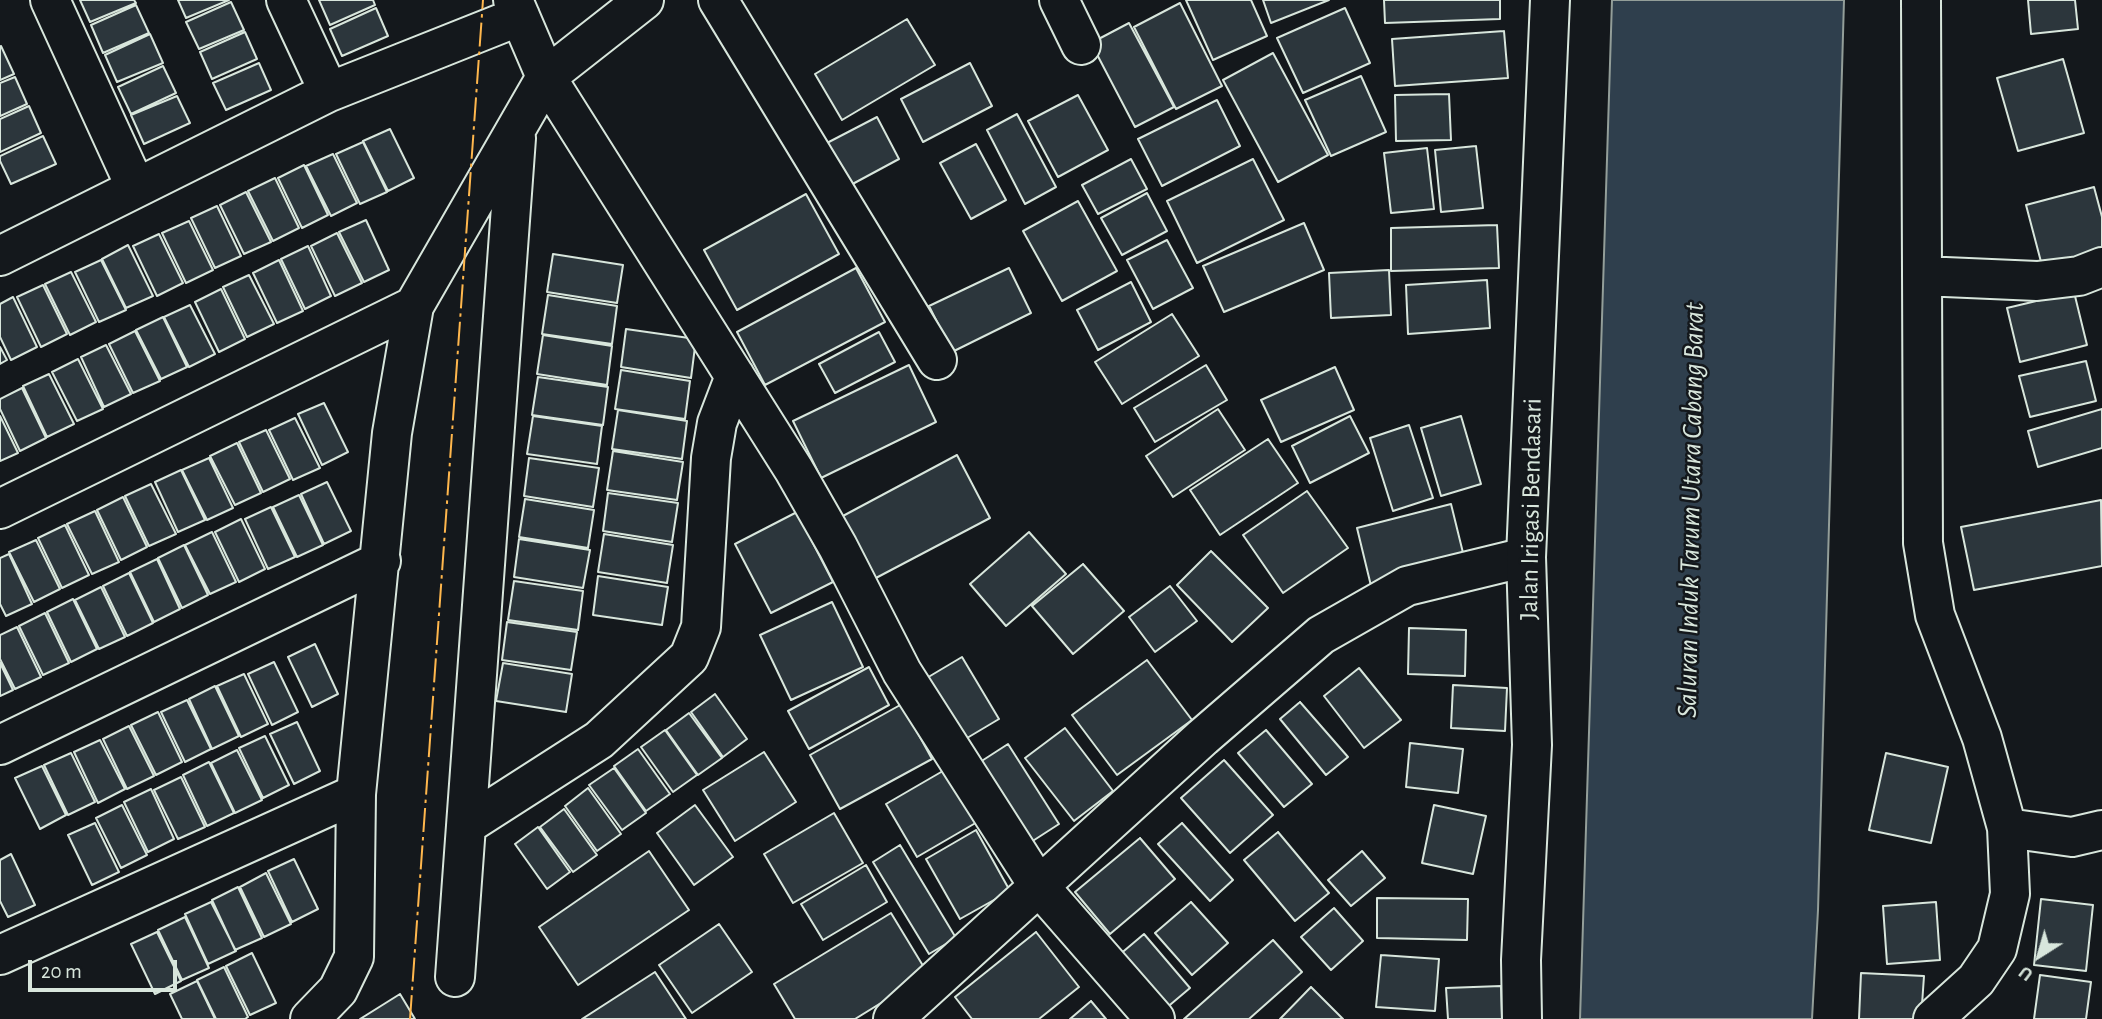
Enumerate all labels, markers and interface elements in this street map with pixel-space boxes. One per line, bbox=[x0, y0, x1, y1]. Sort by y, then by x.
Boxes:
water label: Saluran Induk Tarum Utara Cabang Barat bbox=[1671, 302, 1711, 718]
street label: Jalan Irigasi Bendasari bbox=[1513, 398, 1549, 620]
north arrow bbox=[2004, 921, 2074, 991]
scale bar bbox=[32, 946, 180, 990]
text: 20 m bbox=[41, 961, 82, 982]
text: U bbox=[2016, 962, 2037, 984]

